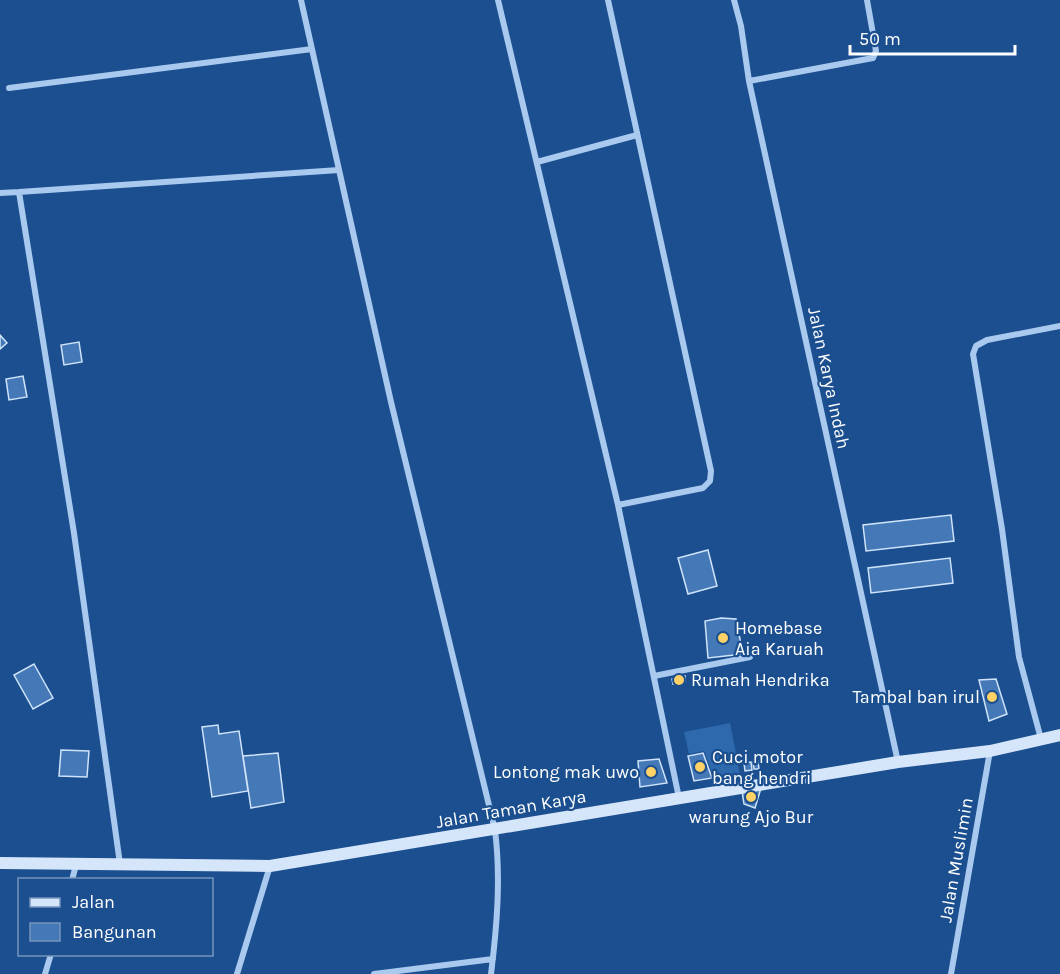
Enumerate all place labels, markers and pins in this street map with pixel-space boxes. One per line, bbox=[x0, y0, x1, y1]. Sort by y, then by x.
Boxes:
place label: Homebase Aia Karuah bbox=[735, 617, 824, 660]
marker: Homebase Aia Karuah bbox=[716, 631, 730, 645]
place label: Rumah Hendrika bbox=[691, 669, 830, 691]
marker: Rumah Hendrika bbox=[672, 673, 686, 687]
place label: Tambal ban irul bbox=[852, 686, 980, 708]
marker: Tambal ban irul bbox=[985, 690, 999, 704]
place label: Cuci motor bang hendri bbox=[712, 746, 811, 789]
marker: Cuci motor bang hendri bbox=[693, 760, 707, 774]
place label: Lontong mak uwo bbox=[493, 761, 639, 783]
marker: Lontong mak uwo bbox=[644, 765, 658, 779]
marker: warung Ajo Bur bbox=[744, 790, 758, 804]
place label: warung Ajo Bur bbox=[689, 806, 814, 828]

